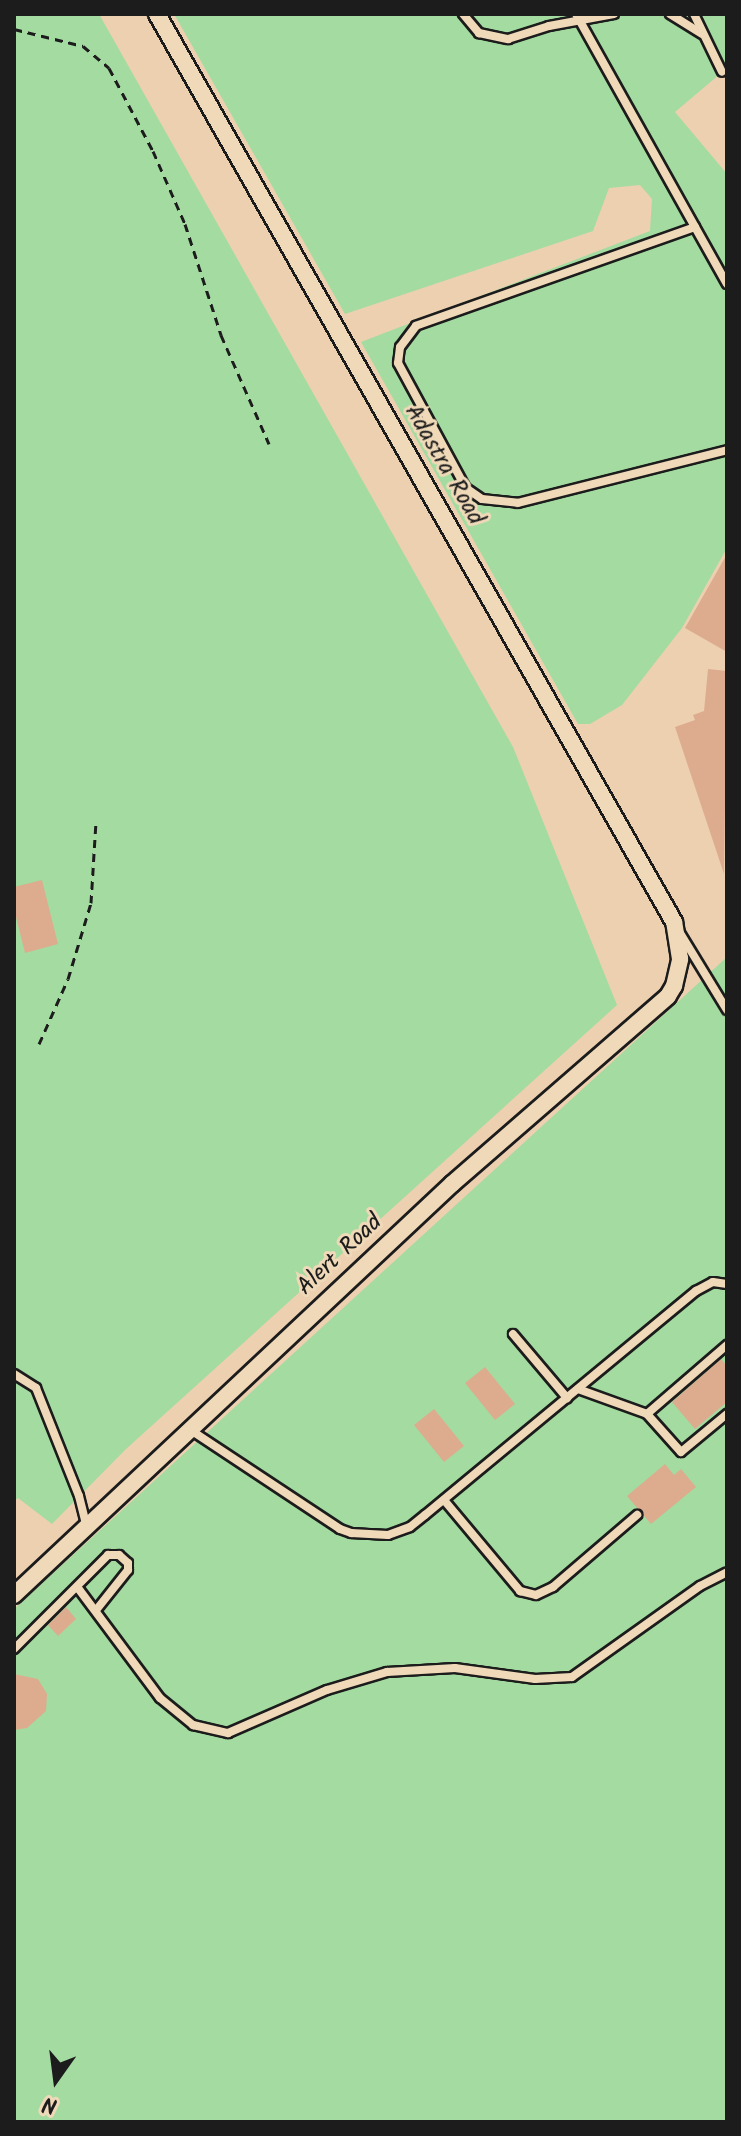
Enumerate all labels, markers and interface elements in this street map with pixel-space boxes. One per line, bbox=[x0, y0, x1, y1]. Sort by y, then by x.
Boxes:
street label: Adastra Road bbox=[398, 400, 490, 530]
street label: Alert Road bbox=[291, 1208, 389, 1302]
north arrow bbox=[16, 2040, 96, 2120]
text: N bbox=[39, 2085, 61, 2122]

